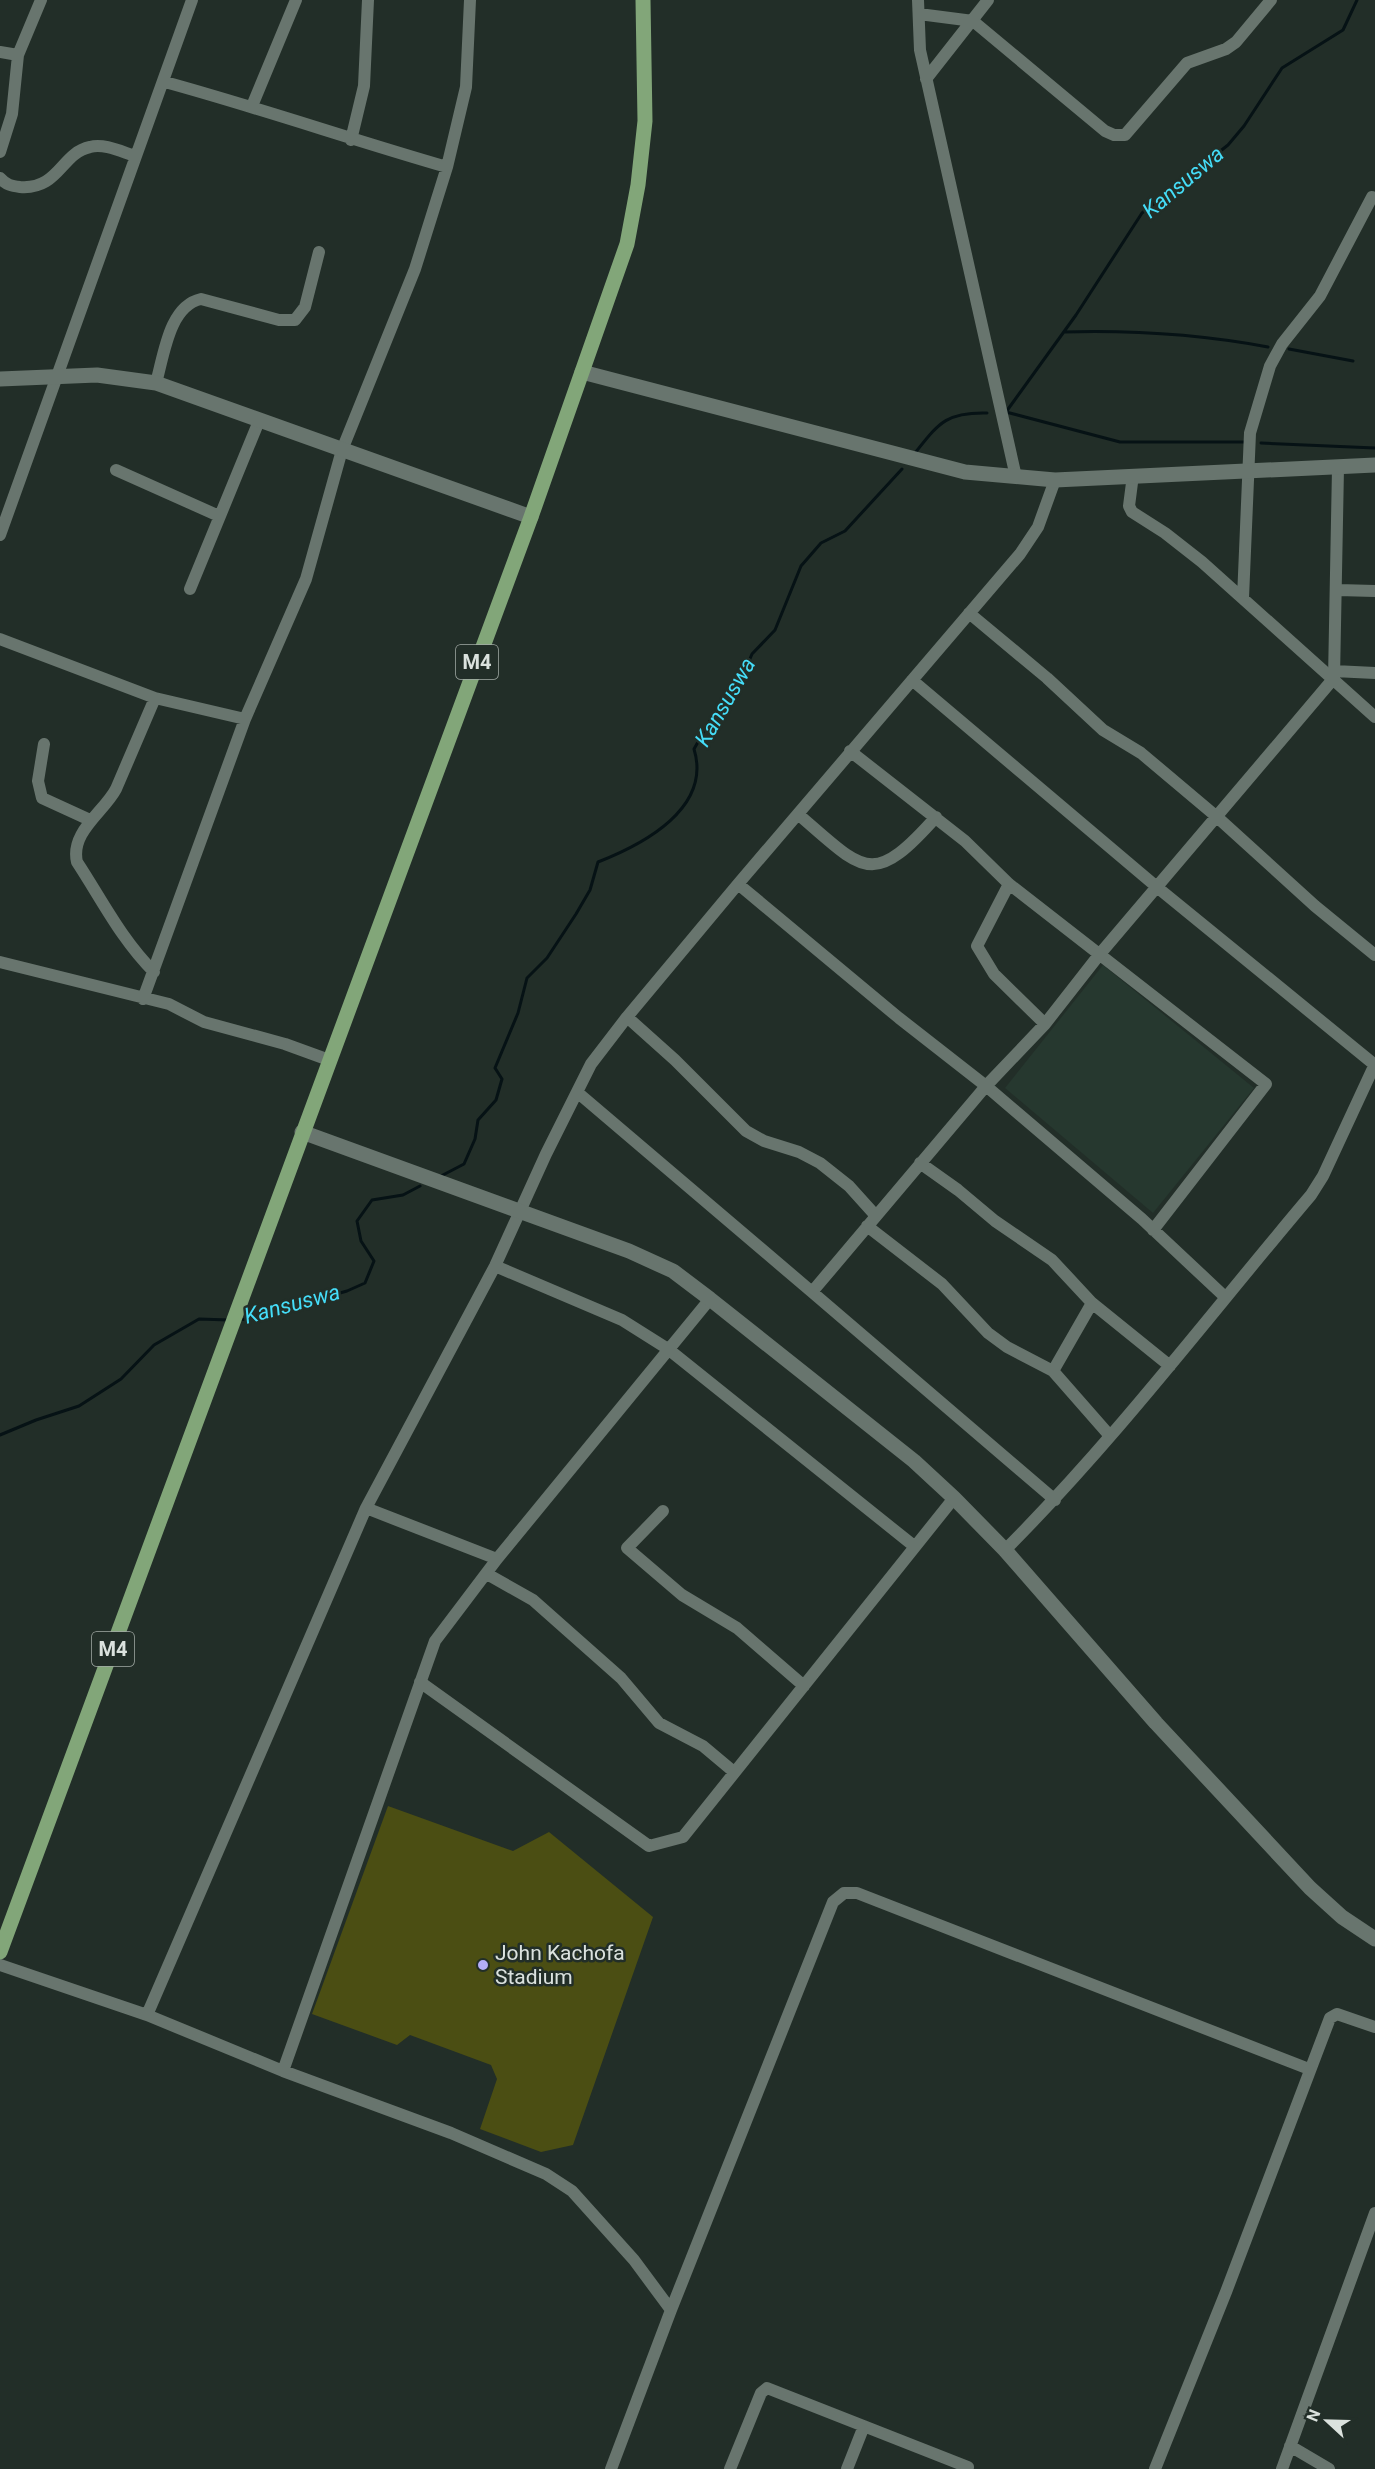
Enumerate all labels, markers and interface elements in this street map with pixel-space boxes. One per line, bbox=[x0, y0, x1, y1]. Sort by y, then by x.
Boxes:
water label: Kansuswa bbox=[1137, 141, 1229, 223]
road number: M4 bbox=[456, 645, 498, 679]
water label: Kansuswa bbox=[690, 653, 760, 751]
water label: Kansuswa bbox=[241, 1279, 343, 1329]
road number: M4 bbox=[92, 1632, 134, 1666]
place label: John Kachofa Stadium bbox=[495, 1941, 625, 1989]
marker: John Kachofa Stadium bbox=[476, 1958, 490, 1972]
north arrow bbox=[1297, 2391, 1357, 2451]
text: N bbox=[1303, 2407, 1324, 2424]

